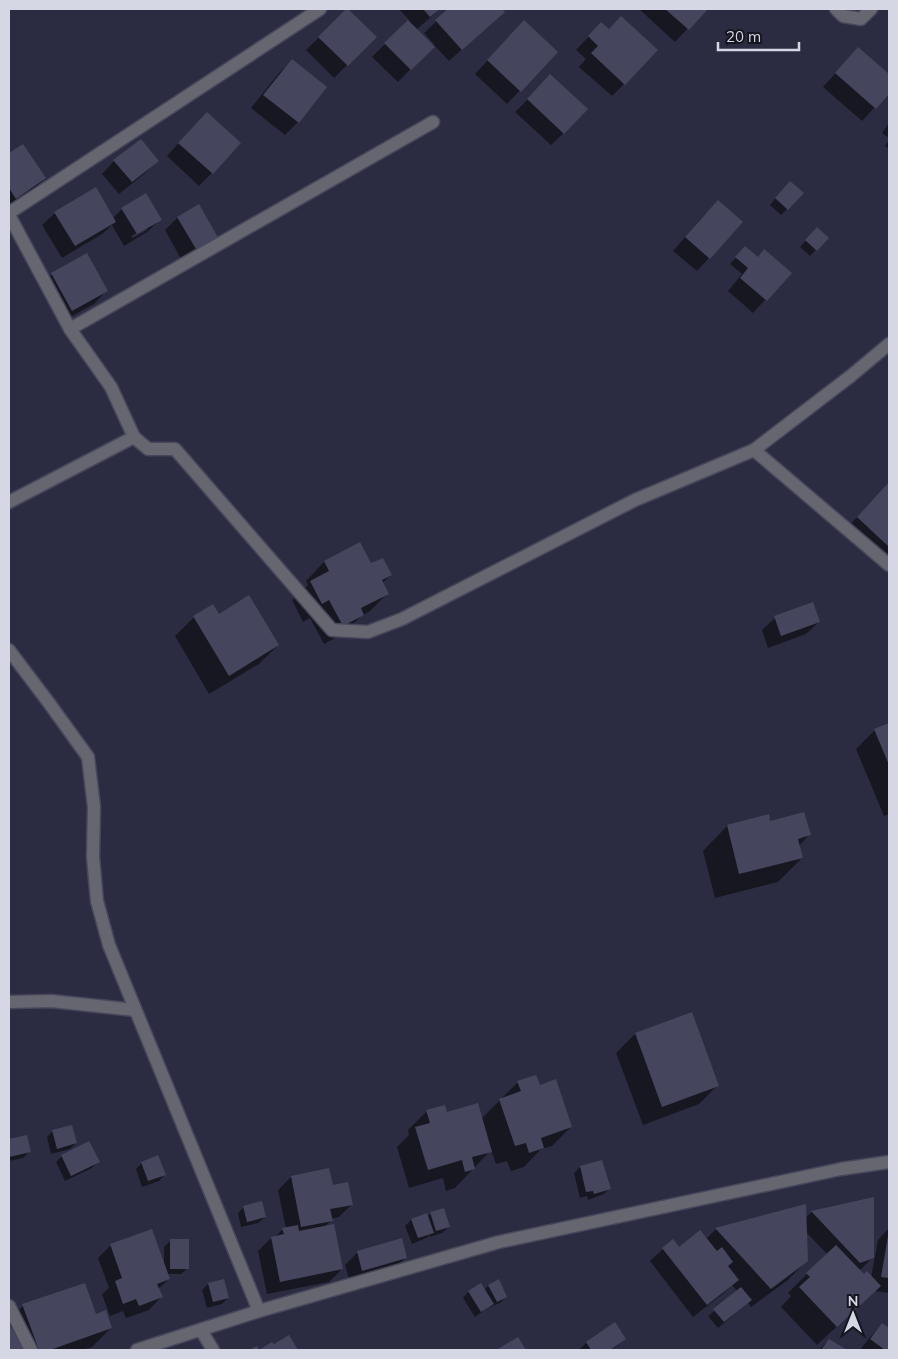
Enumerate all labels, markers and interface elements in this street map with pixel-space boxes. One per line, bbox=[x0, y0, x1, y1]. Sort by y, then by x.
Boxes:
scale bar bbox=[718, 20, 799, 52]
text: 20 m bbox=[726, 27, 761, 46]
north arrow bbox=[828, 1289, 878, 1339]
text: N bbox=[848, 1292, 858, 1310]

